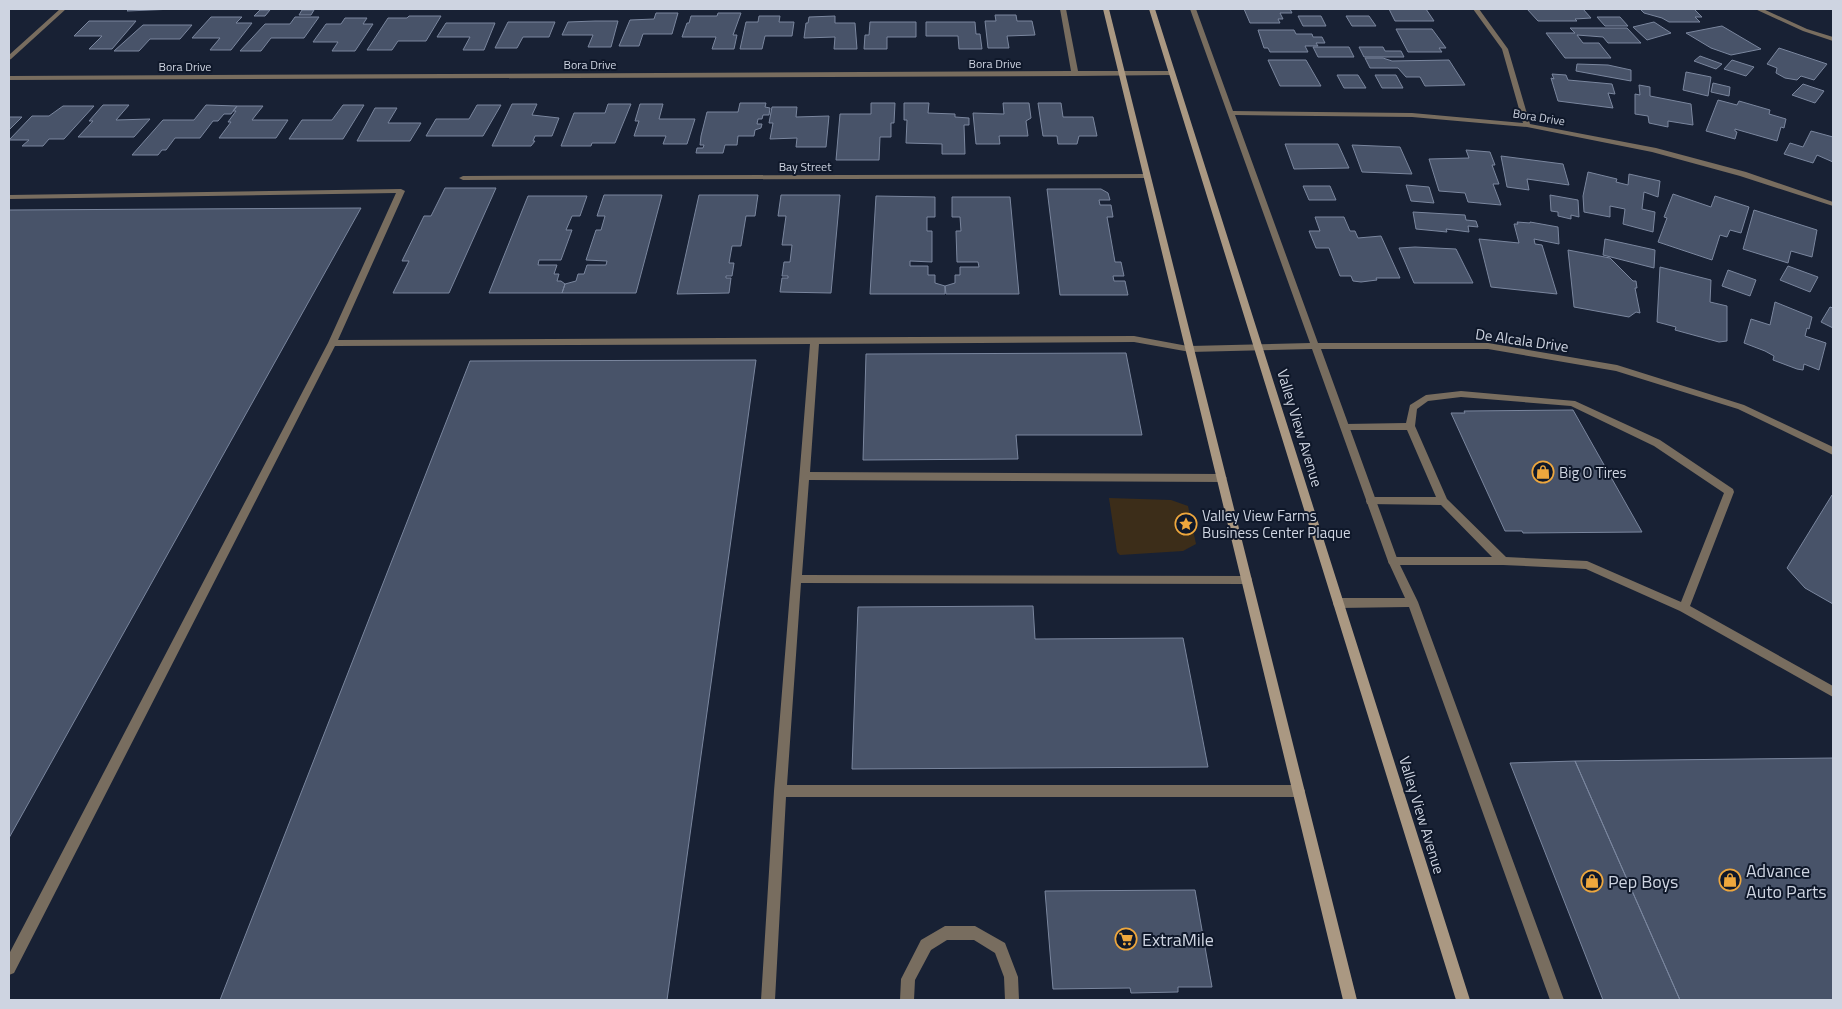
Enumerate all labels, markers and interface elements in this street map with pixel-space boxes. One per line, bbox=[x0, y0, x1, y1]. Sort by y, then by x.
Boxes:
street label: Bora Drive bbox=[969, 54, 1021, 73]
street label: Bora Drive bbox=[564, 55, 616, 74]
street label: Bora Drive bbox=[159, 57, 211, 76]
street label: Bora Drive bbox=[1511, 103, 1567, 131]
street label: Bay Street bbox=[779, 157, 832, 176]
street label: De Alcala Drive bbox=[1474, 322, 1570, 358]
street label: Valley View Avenue bbox=[1271, 366, 1329, 490]
shop icon: Big O Tires bbox=[1531, 460, 1555, 484]
place label: Big O Tires bbox=[1559, 461, 1627, 484]
place label: Valley View Farms Business Center Plaque bbox=[1202, 504, 1351, 544]
place icon: Valley View Farms Business Center Plaque bbox=[1174, 512, 1198, 536]
street label: Valley View Avenue bbox=[1393, 753, 1451, 877]
place label: Advance Auto Parts bbox=[1746, 857, 1827, 905]
place label: Pep Boys bbox=[1608, 868, 1679, 895]
shop icon: Advance Auto Parts bbox=[1718, 868, 1742, 892]
shop icon: Pep Boys bbox=[1580, 869, 1604, 893]
place label: ExtraMile bbox=[1142, 926, 1214, 953]
supermarket icon: ExtraMile bbox=[1114, 927, 1138, 951]

